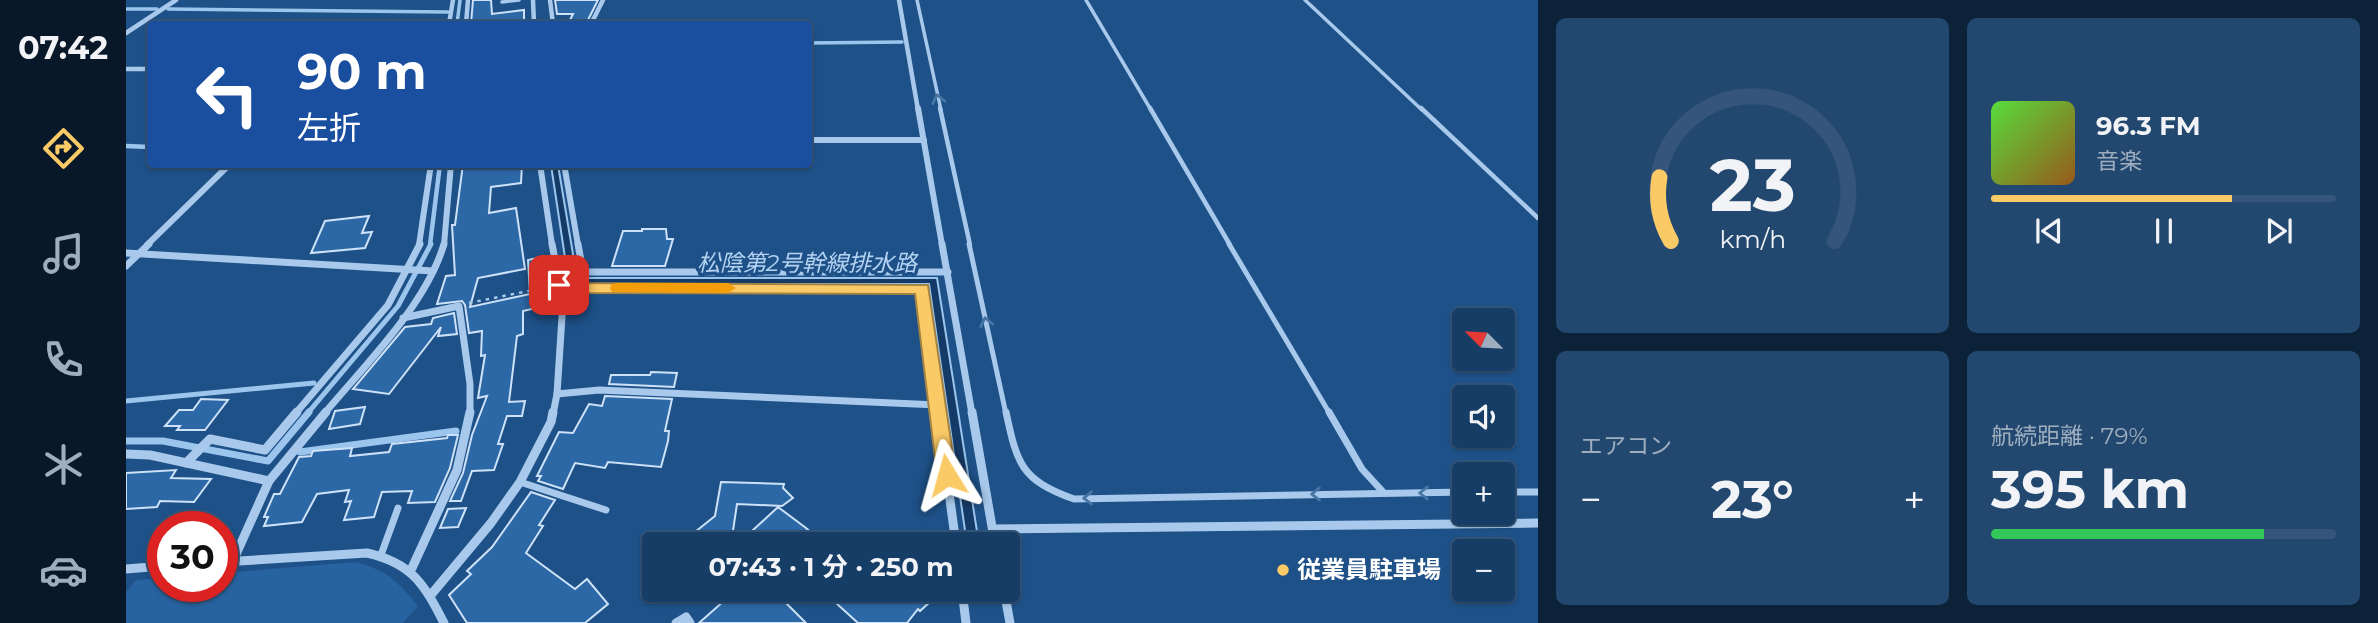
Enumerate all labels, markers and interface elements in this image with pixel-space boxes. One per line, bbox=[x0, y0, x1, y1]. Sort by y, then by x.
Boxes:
text: 07:42 bbox=[18, 28, 108, 67]
text: 90 m bbox=[297, 42, 427, 101]
icon: left bbox=[182, 49, 273, 140]
one-way arrow bbox=[932, 93, 947, 105]
text: 左折 bbox=[297, 108, 361, 147]
text: 96.3 FM bbox=[2096, 110, 2201, 142]
icon: directions bbox=[39, 124, 88, 173]
text: 23 bbox=[1709, 142, 1796, 230]
text: 音楽 bbox=[2096, 147, 2142, 175]
icon: previous bbox=[2030, 212, 2068, 250]
icon: pause bbox=[2145, 212, 2183, 250]
icon: next bbox=[2260, 212, 2298, 250]
text: km/h bbox=[1719, 224, 1786, 254]
icon: music bbox=[39, 229, 88, 278]
water label: 松陰第2号幹線排水路 bbox=[697, 249, 919, 277]
pin bbox=[529, 255, 589, 315]
icon: arrive bbox=[540, 266, 578, 304]
north arrow bbox=[1452, 308, 1516, 371]
map controls bbox=[1452, 308, 1515, 602]
one-way arrow bbox=[979, 316, 994, 328]
icon: phone bbox=[39, 335, 88, 384]
button: sound bbox=[1452, 385, 1515, 448]
text: 航続距離 · 79% bbox=[1991, 422, 2147, 450]
text: エアコン bbox=[1580, 432, 1672, 460]
position arrow bbox=[910, 438, 984, 512]
icon: climate bbox=[39, 440, 88, 489]
text: 395 km bbox=[1991, 458, 2189, 521]
button: + bbox=[1452, 462, 1515, 525]
text: 23° bbox=[1711, 468, 1794, 531]
text: − bbox=[1580, 476, 1602, 523]
text: + bbox=[1903, 476, 1925, 523]
one-way arrow bbox=[1419, 485, 1429, 501]
one-way arrow bbox=[1310, 486, 1321, 502]
one-way arrow bbox=[1083, 491, 1094, 506]
speed limit sign: 30 bbox=[147, 511, 238, 602]
button: − bbox=[1452, 539, 1515, 602]
icon: car bbox=[39, 546, 88, 595]
text: 07:43 · 1 分 · 250 m bbox=[709, 551, 953, 583]
place label: 従業員駐車場 bbox=[1297, 555, 1441, 584]
marker: 従業員駐車場 bbox=[1275, 562, 1291, 578]

